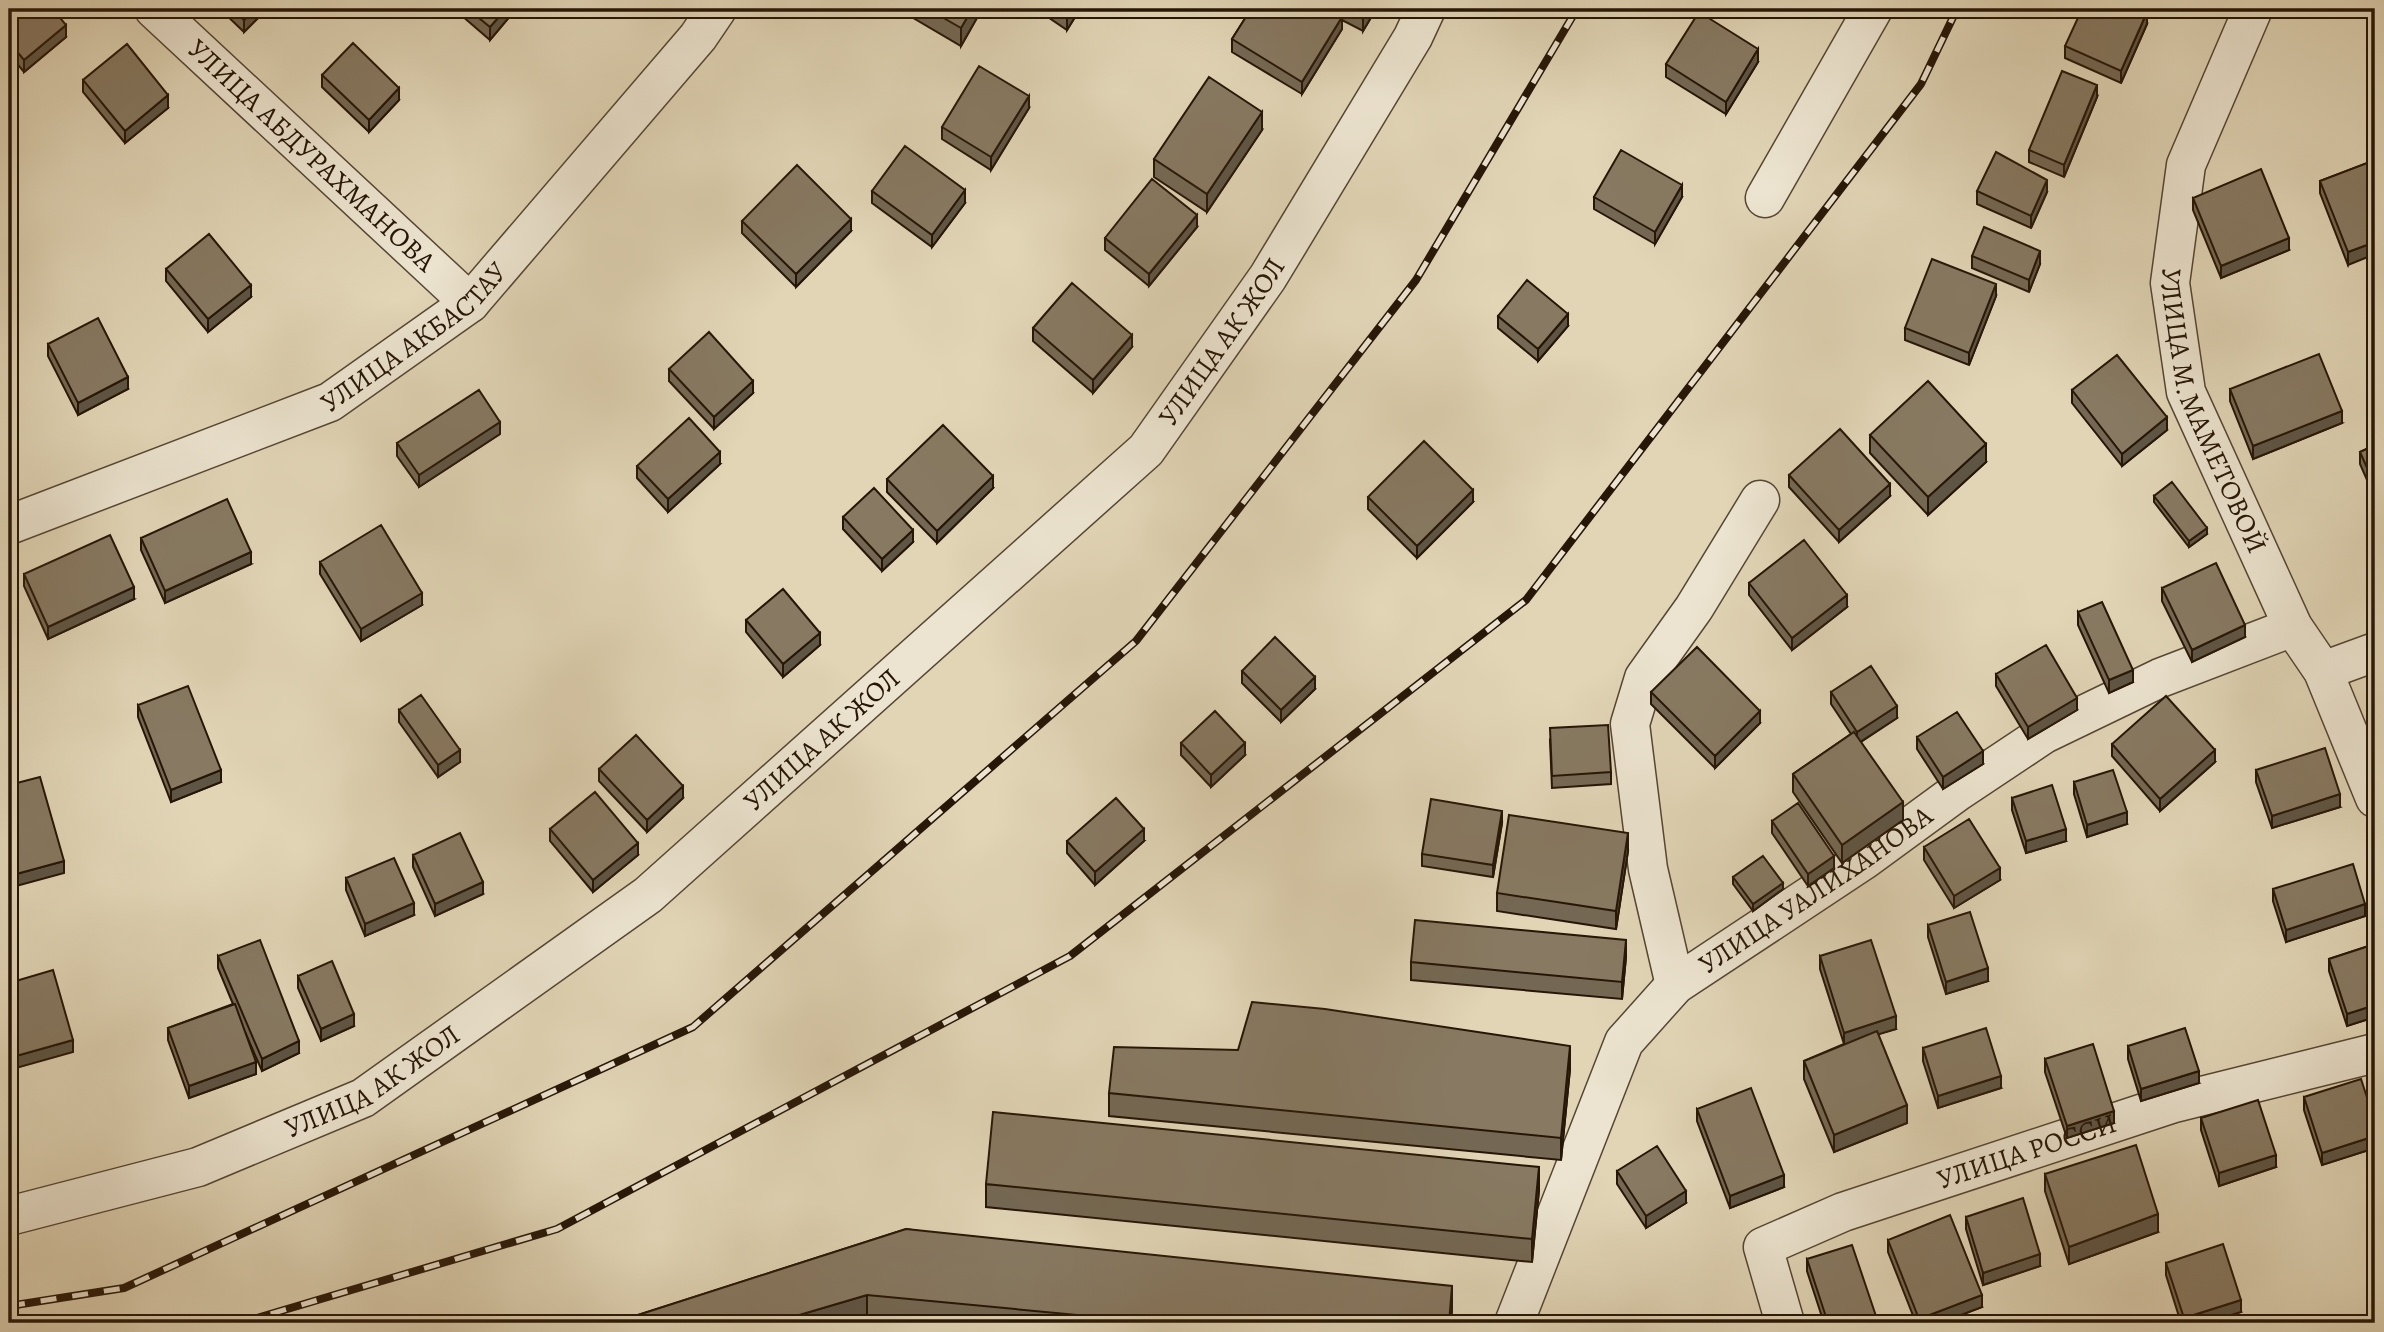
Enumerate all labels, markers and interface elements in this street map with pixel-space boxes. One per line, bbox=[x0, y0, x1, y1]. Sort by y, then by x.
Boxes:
street label: УЛИЦА АБДУРАХМАНОВА bbox=[179, 30, 444, 281]
street label: УЛИЦА АК ЖОЛ bbox=[1150, 251, 1294, 434]
street label: УЛИЦА АКБАСТАУ bbox=[313, 254, 516, 422]
street label: УЛИЦА М.МАМЕТОВОЙ bbox=[2151, 266, 2276, 559]
street label: УЛИЦА АК ЖОЛ bbox=[735, 660, 908, 820]
street label: УЛИЦА УАЛИХАНОВА bbox=[1691, 797, 1941, 983]
street label: УЛИЦА АК ЖОЛ bbox=[279, 1016, 468, 1148]
street label: УЛИЦА РОССИ bbox=[1932, 1104, 2122, 1199]

